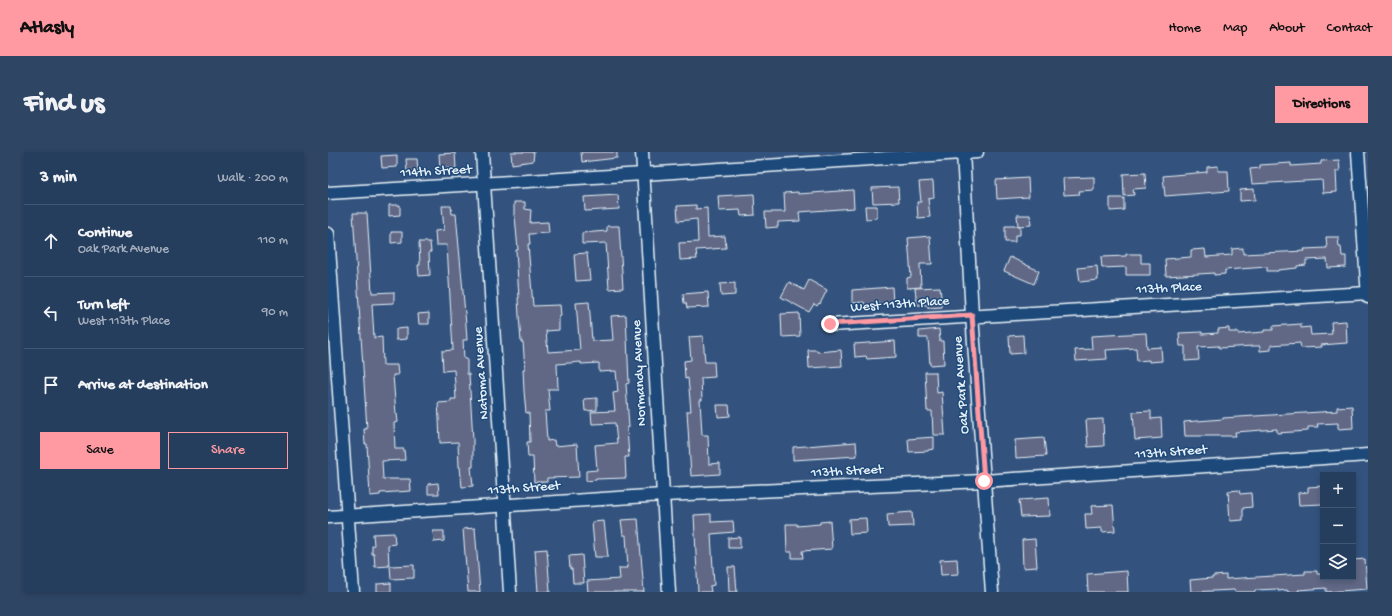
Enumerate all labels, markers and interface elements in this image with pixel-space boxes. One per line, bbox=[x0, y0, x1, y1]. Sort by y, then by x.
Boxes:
text: Atlasly bbox=[20, 17, 74, 40]
text: Home bbox=[1169, 20, 1201, 37]
text: Map bbox=[1223, 20, 1247, 37]
text: About bbox=[1269, 20, 1305, 37]
text: Contact bbox=[1327, 20, 1372, 37]
button: Directions bbox=[1275, 86, 1368, 123]
text: Find us bbox=[24, 88, 104, 121]
street label: 114th Street bbox=[399, 162, 474, 182]
text: 3 min bbox=[40, 168, 77, 188]
text: Walk · 200 m bbox=[217, 171, 288, 186]
text: Continue bbox=[78, 224, 132, 242]
icon: ahead bbox=[40, 230, 62, 252]
text: 110 m bbox=[258, 233, 288, 248]
text: Oak Park Avenue bbox=[78, 242, 169, 257]
street label: 113th Place bbox=[1135, 279, 1203, 299]
street label: West 113th Place bbox=[850, 293, 951, 317]
text: Turn left bbox=[78, 296, 129, 314]
icon: left bbox=[40, 302, 62, 324]
text: 90 m bbox=[262, 305, 288, 320]
text: West 113th Place bbox=[78, 314, 170, 329]
route end bbox=[821, 315, 839, 333]
street label: Normandy Avenue bbox=[629, 319, 651, 426]
street label: Natoma Avenue bbox=[470, 325, 494, 420]
street label: Oak Park Avenue bbox=[950, 335, 974, 434]
icon: arrive bbox=[40, 374, 62, 396]
text: Arrive at destination bbox=[78, 376, 208, 394]
button: Save bbox=[40, 432, 160, 469]
button: Share bbox=[168, 432, 288, 469]
street label: 113th Street bbox=[1133, 442, 1209, 464]
street label: 113th Street bbox=[809, 462, 885, 482]
route start bbox=[975, 472, 993, 490]
map controls bbox=[1320, 472, 1356, 580]
button: + bbox=[1320, 472, 1356, 508]
street label: 113th Street bbox=[486, 478, 562, 500]
button: − bbox=[1320, 508, 1356, 544]
button: layers bbox=[1320, 544, 1356, 580]

